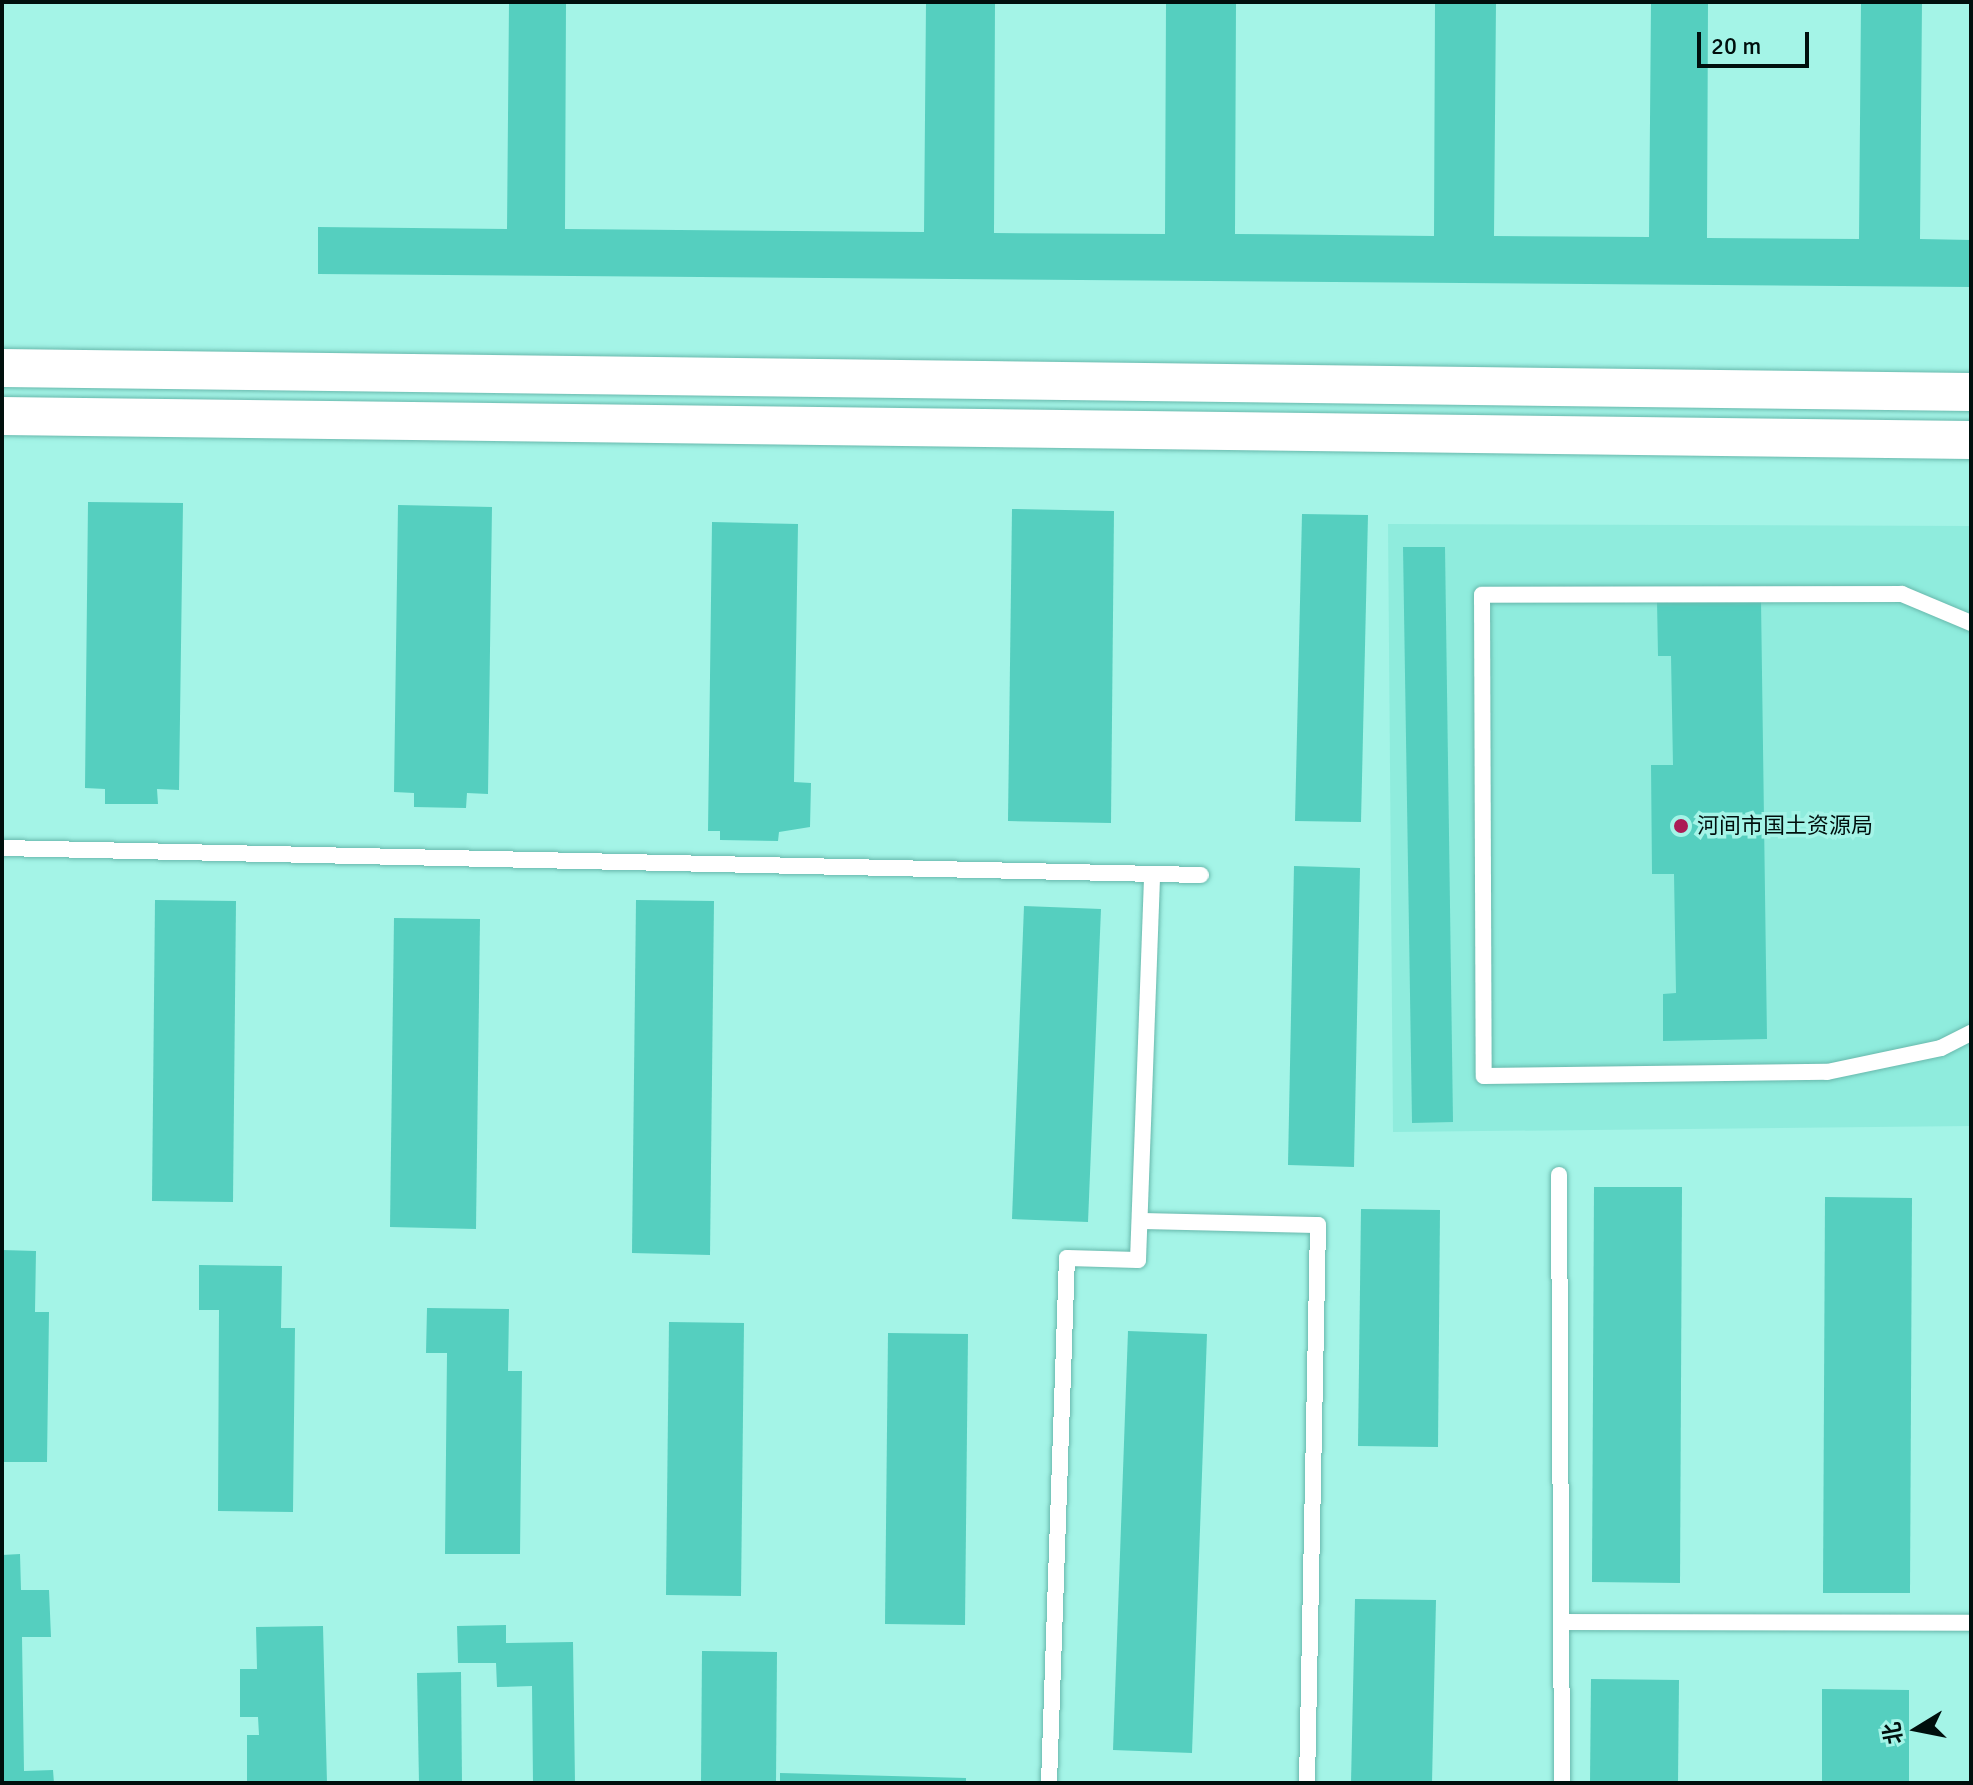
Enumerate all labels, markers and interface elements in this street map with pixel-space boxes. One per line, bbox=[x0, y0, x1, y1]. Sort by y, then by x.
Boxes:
scale bar bbox=[1701, 16, 1813, 66]
text: 20 m bbox=[1711, 31, 1761, 61]
place label: 河间市国土资源局 bbox=[1697, 813, 1873, 839]
marker: 河间市国土资源局 bbox=[1672, 817, 1690, 835]
north arrow bbox=[1877, 1689, 1957, 1769]
text: 北 bbox=[1878, 1720, 1908, 1746]

